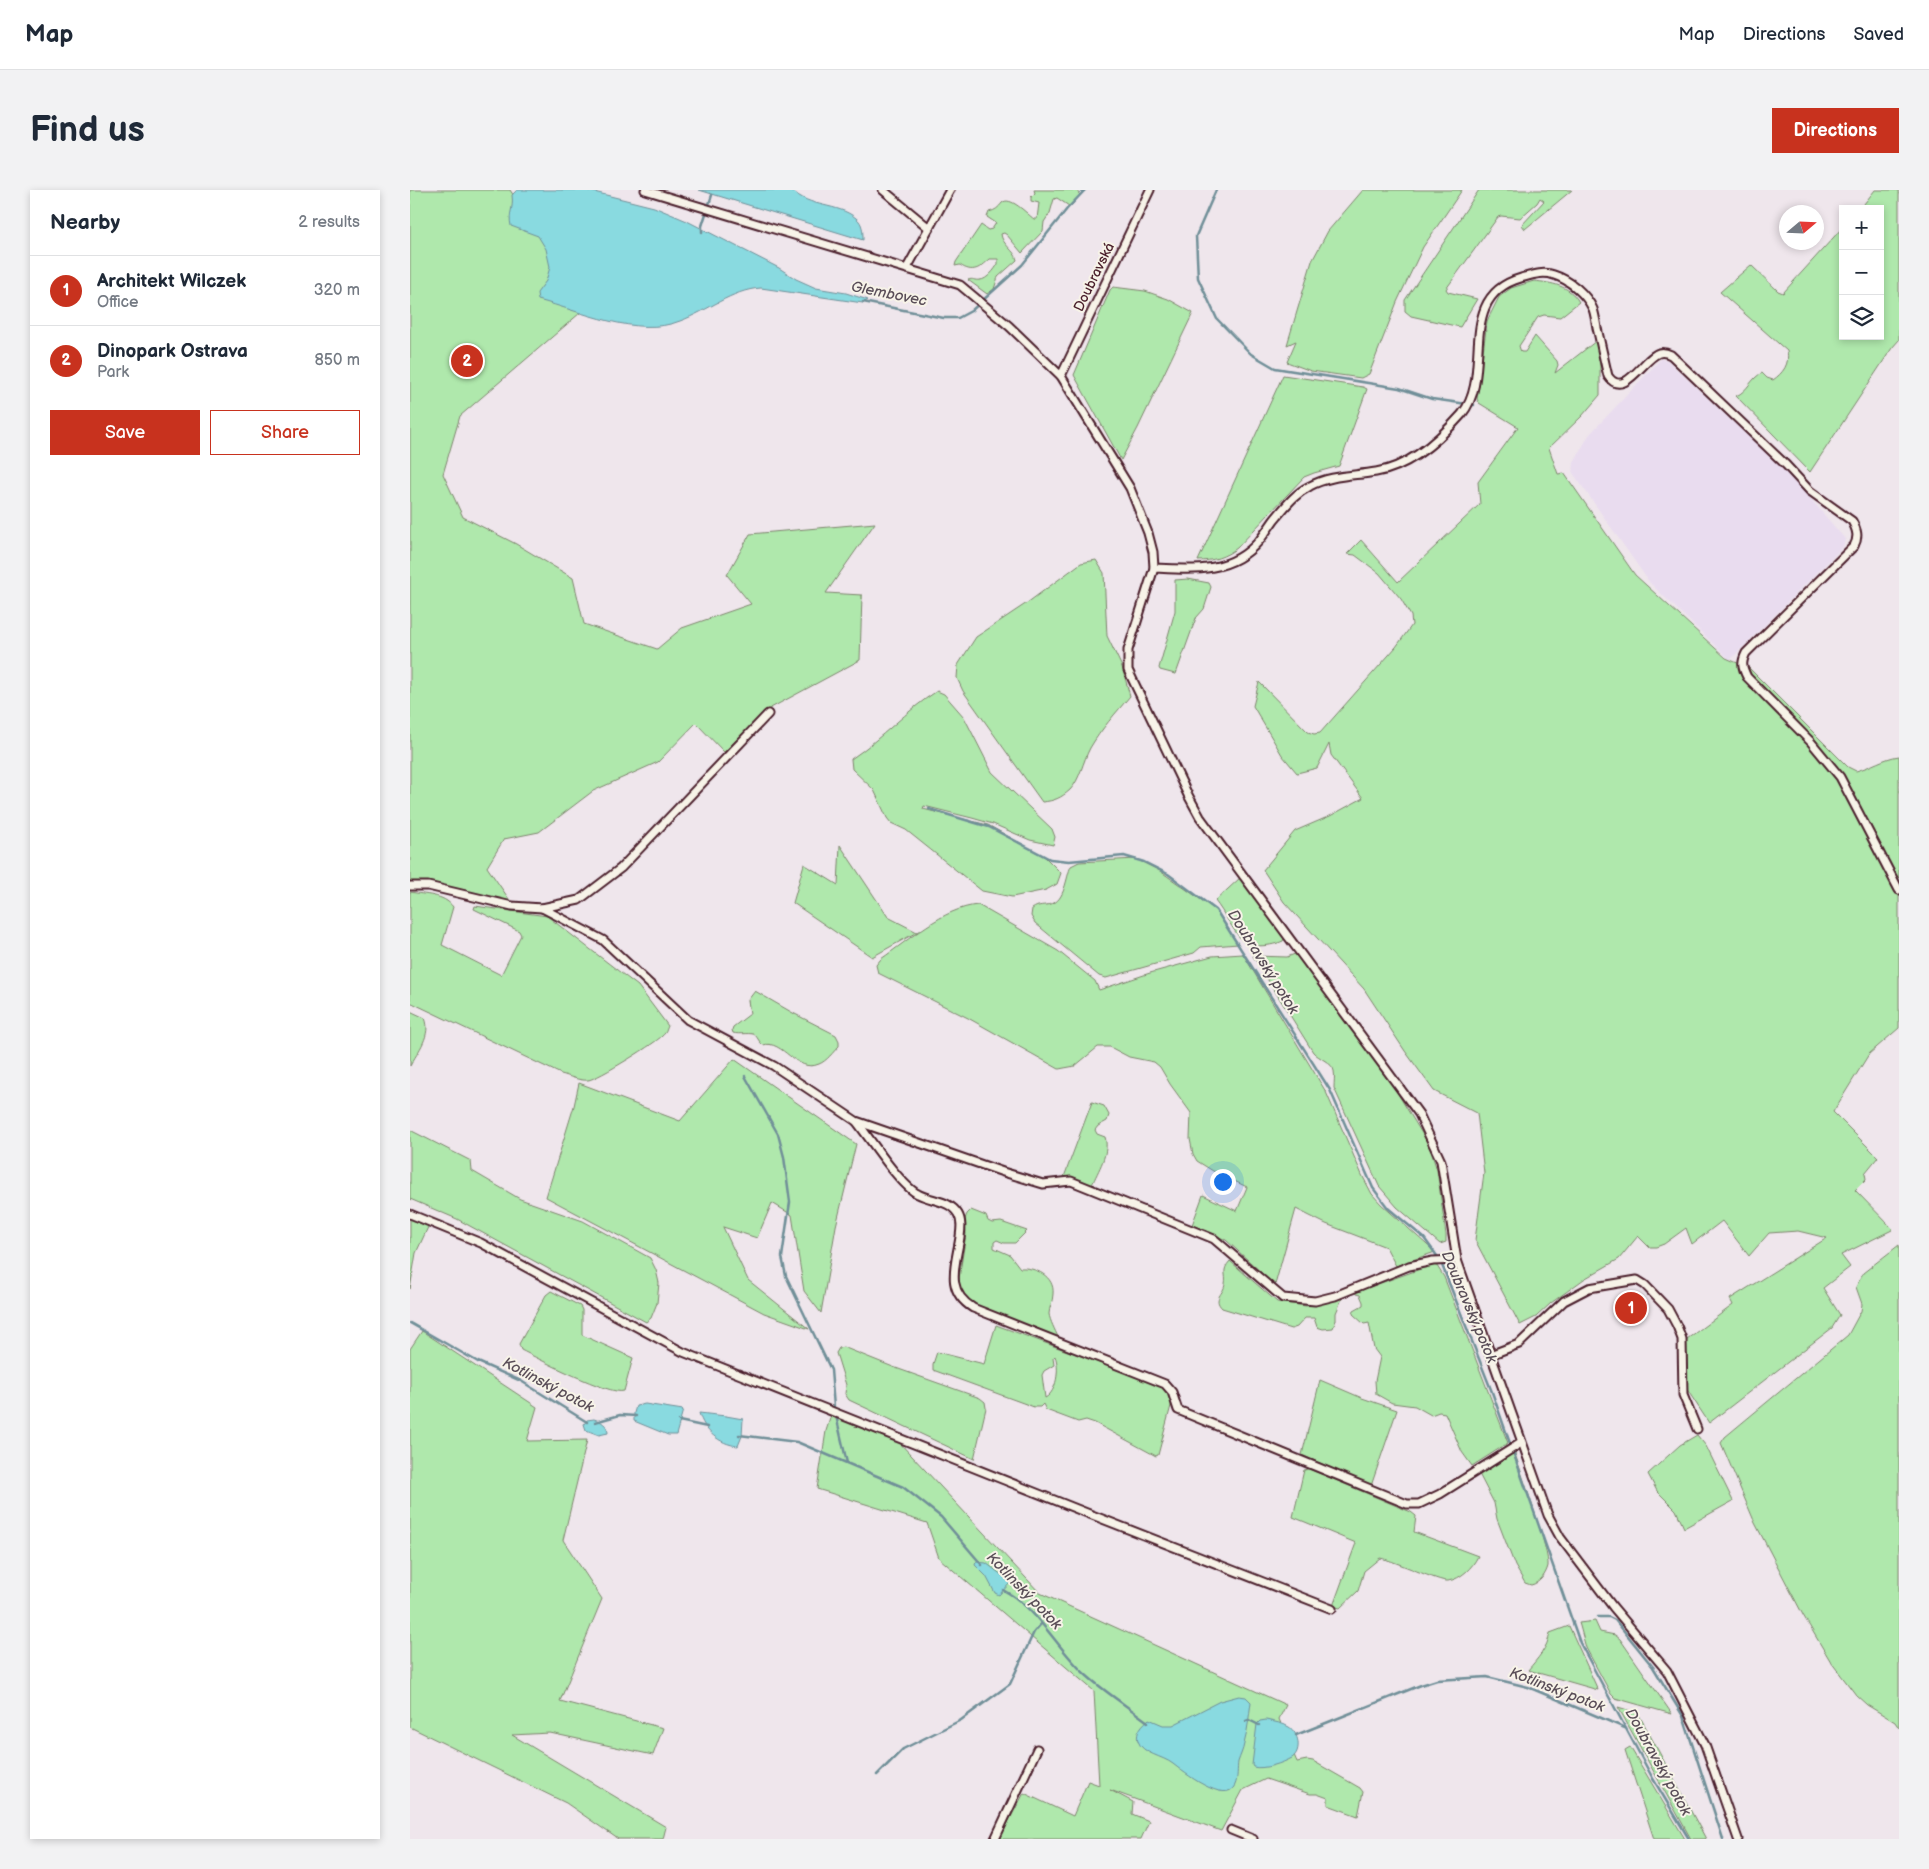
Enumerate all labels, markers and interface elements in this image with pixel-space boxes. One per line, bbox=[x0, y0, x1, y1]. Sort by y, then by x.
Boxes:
text: Map bbox=[25, 20, 73, 49]
text: Map bbox=[1679, 24, 1715, 45]
text: Directions bbox=[1743, 24, 1825, 45]
text: Saved bbox=[1853, 24, 1904, 45]
button: Directions bbox=[1772, 108, 1899, 153]
text: Find us bbox=[30, 109, 145, 152]
north arrow bbox=[1779, 205, 1824, 250]
map controls bbox=[1839, 205, 1884, 340]
button: + bbox=[1839, 205, 1884, 250]
text: Nearby bbox=[50, 210, 120, 235]
text: 2 results bbox=[298, 213, 360, 232]
street label: Doubravská bbox=[1070, 240, 1118, 314]
button: − bbox=[1839, 250, 1884, 295]
text: Architekt Wilczek bbox=[97, 270, 246, 293]
water label: Glembovec bbox=[850, 277, 929, 311]
text: 1 bbox=[63, 281, 69, 300]
text: 320 m bbox=[314, 281, 360, 300]
text: Office bbox=[97, 293, 139, 312]
button: layers bbox=[1839, 295, 1884, 340]
text: Dinopark Ostrava bbox=[97, 340, 248, 363]
pin: 2 bbox=[451, 342, 483, 380]
text: 2 bbox=[61, 351, 71, 370]
text: 850 m bbox=[315, 351, 360, 370]
text: Park bbox=[97, 363, 129, 382]
button: Save bbox=[50, 410, 200, 455]
button: Share bbox=[210, 410, 360, 455]
water label: Doubravský potok bbox=[1223, 906, 1303, 1018]
your location bbox=[1210, 1169, 1236, 1195]
water label: Doubravský potok bbox=[1437, 1248, 1501, 1366]
pin: 1 bbox=[1615, 1289, 1647, 1327]
water label: Kotlinský potok bbox=[499, 1353, 597, 1417]
water label: Kotlinský potok bbox=[982, 1548, 1066, 1634]
water label: Kotlinský potok bbox=[1507, 1663, 1608, 1717]
water label: Doubravský potok bbox=[1621, 1705, 1696, 1820]

